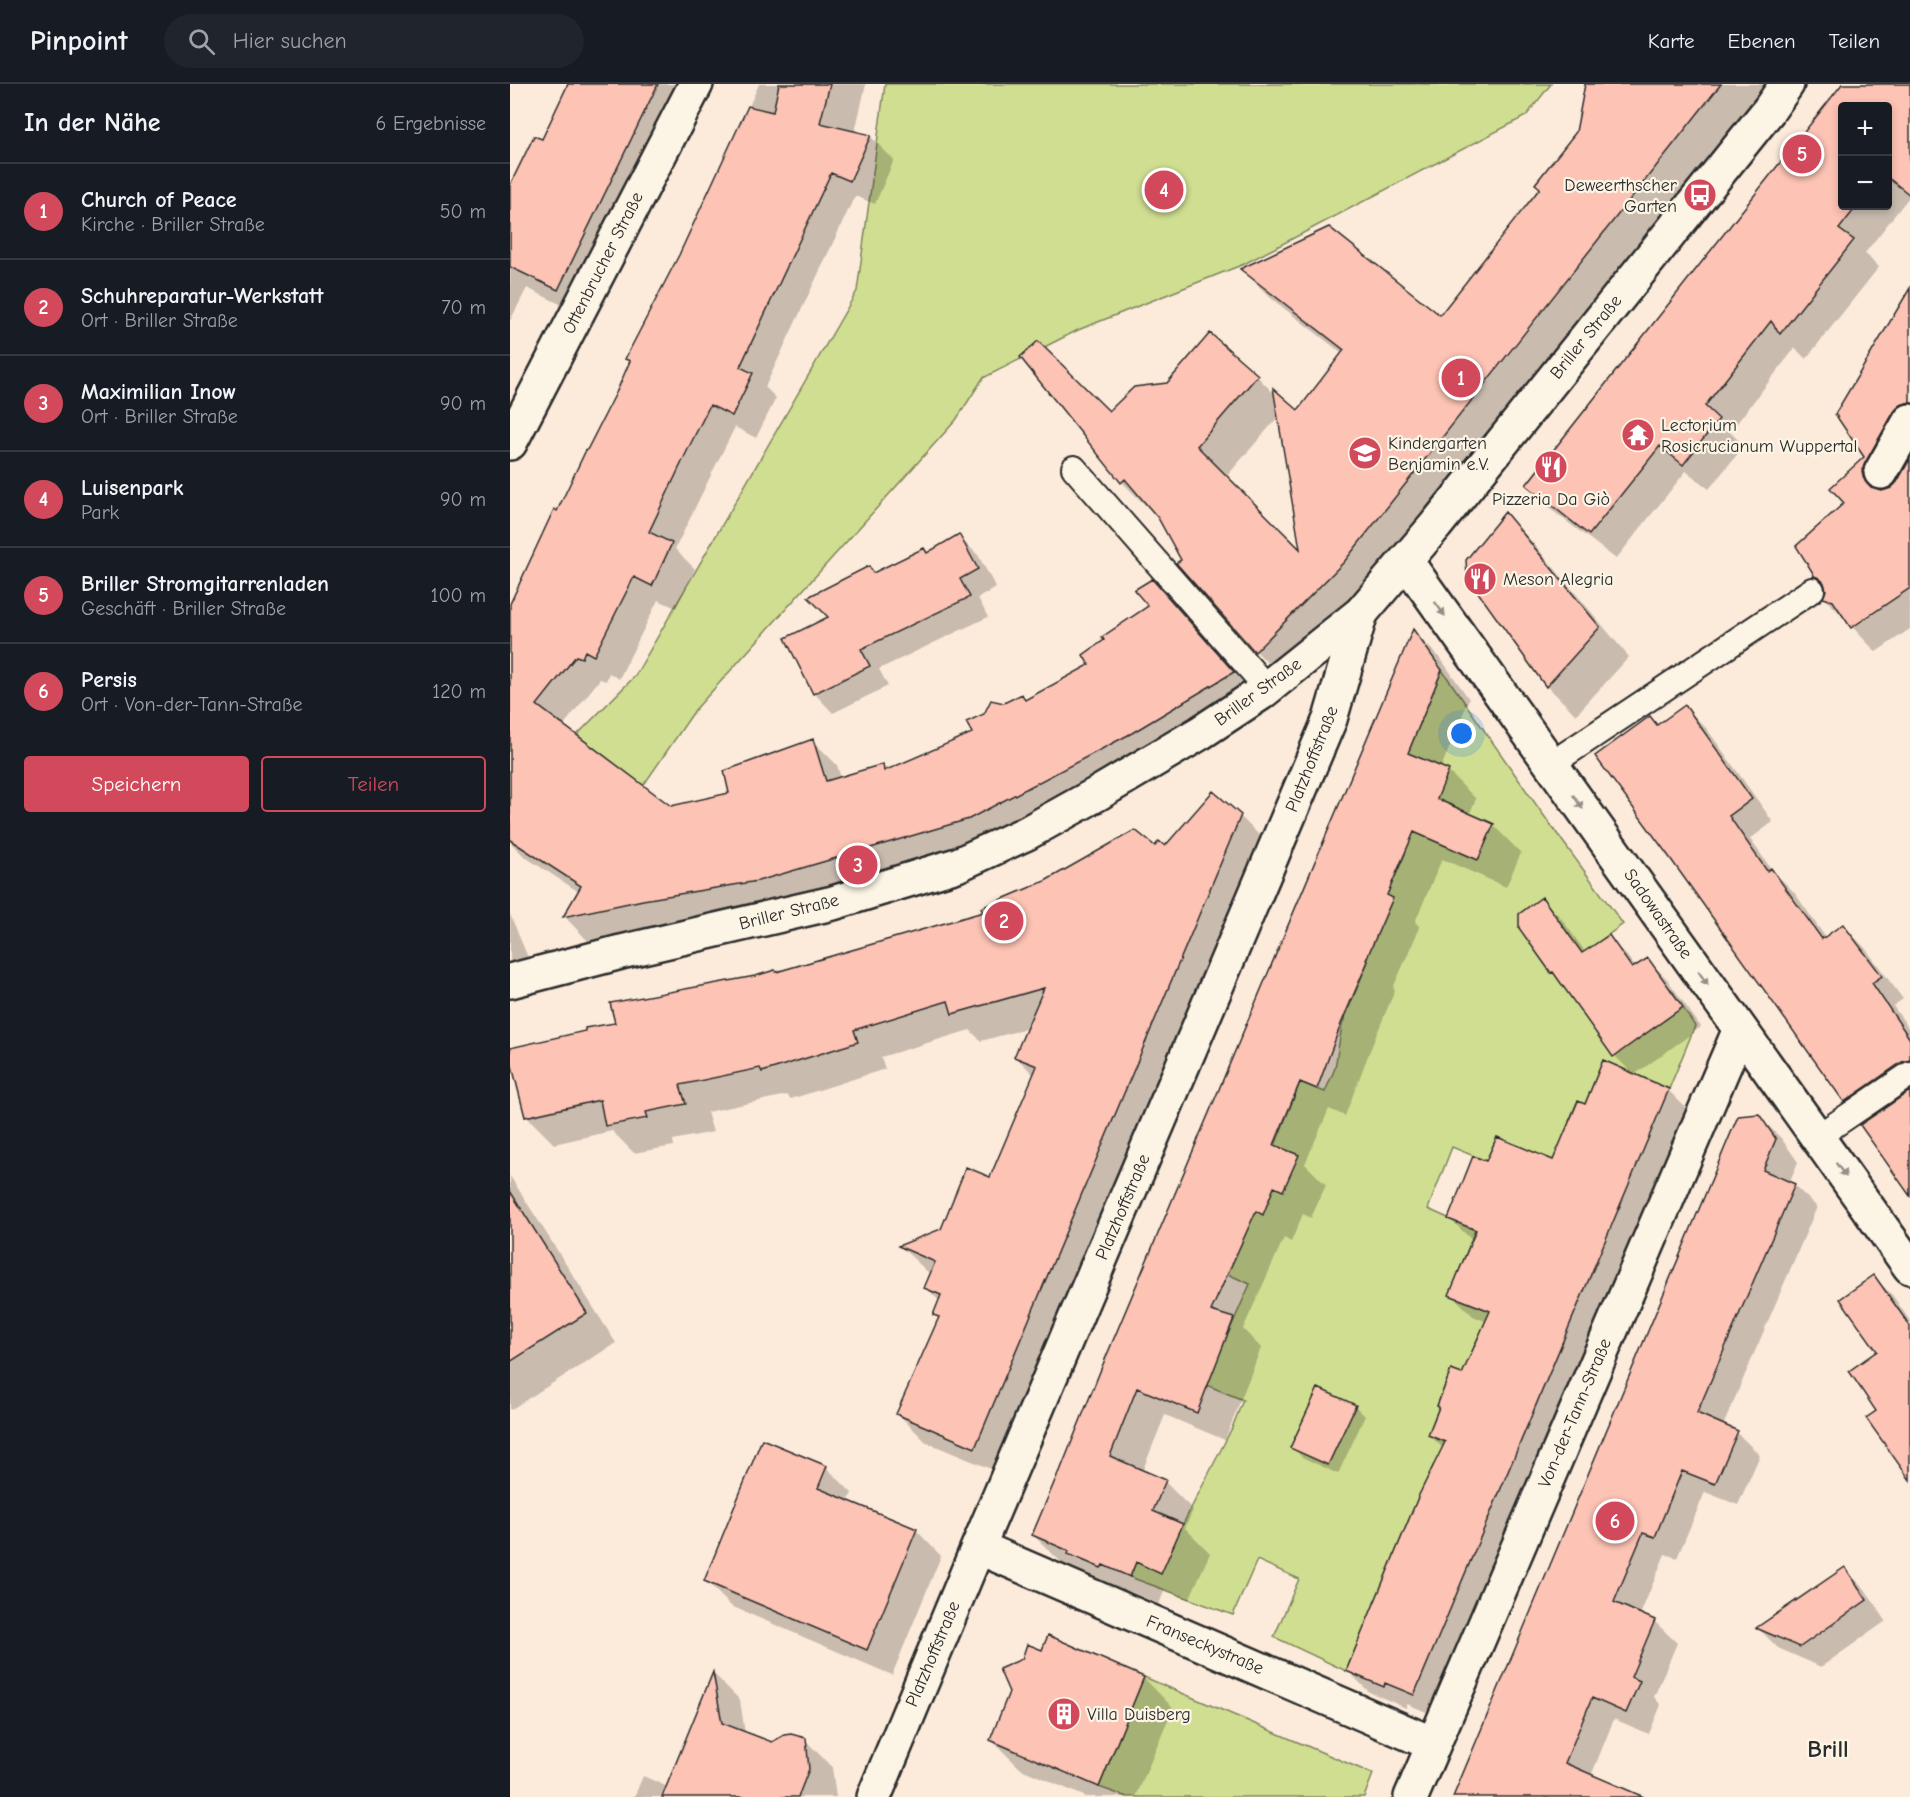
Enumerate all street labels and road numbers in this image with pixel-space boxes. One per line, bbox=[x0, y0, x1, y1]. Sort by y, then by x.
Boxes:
street label: Ottenbrucher Straße bbox=[558, 189, 648, 337]
street label: Briller Straße bbox=[1546, 291, 1626, 383]
street label: Briller Straße bbox=[1211, 653, 1305, 731]
street label: Platzhoffstraße bbox=[1281, 703, 1343, 815]
street label: Sadowastraße bbox=[1619, 865, 1697, 963]
street label: Briller Straße bbox=[737, 889, 841, 935]
street label: Platzhoffstraße bbox=[1091, 1151, 1155, 1263]
street label: Von-der-Tann-Straße bbox=[1534, 1335, 1616, 1491]
street label: Platzhoffstraße bbox=[901, 1598, 965, 1710]
street label: Franseckystraße bbox=[1143, 1611, 1267, 1679]

